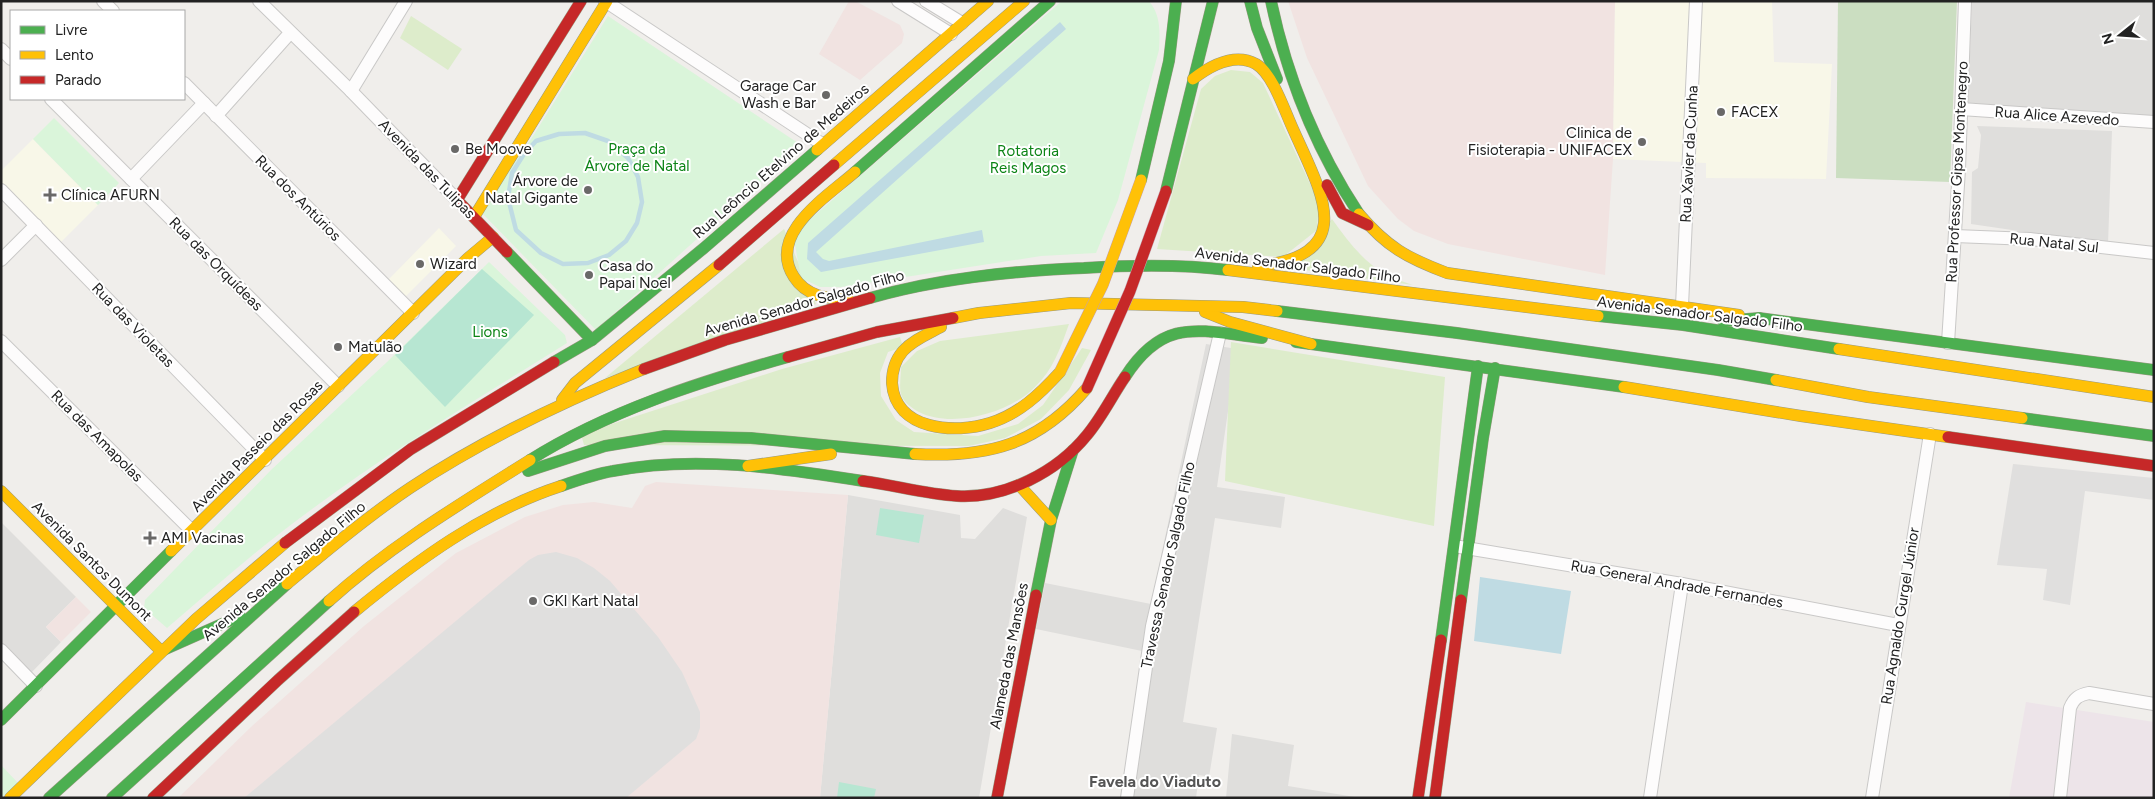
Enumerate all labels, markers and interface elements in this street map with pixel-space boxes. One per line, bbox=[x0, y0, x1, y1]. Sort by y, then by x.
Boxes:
legend bbox=[10, 10, 185, 100]
north arrow bbox=[2095, 10, 2145, 60]
text: Livre bbox=[55, 21, 87, 39]
text: N bbox=[2098, 31, 2118, 46]
text: Lento bbox=[55, 46, 94, 64]
street label: Rua Professor Gipse Montenegro bbox=[1942, 60, 1972, 283]
text: Parado bbox=[55, 71, 102, 89]
place label: Garage Car Wash e Bar bbox=[740, 77, 816, 112]
street label: Rua Leôncio Etelvino de Medeiros bbox=[689, 80, 873, 242]
street label: Rua Xavier da Cunha bbox=[1676, 85, 1702, 223]
marker: Garage Car Wash e Bar bbox=[820, 89, 832, 101]
place label: FACEX bbox=[1731, 103, 1779, 121]
street label: Rua Alice Azevedo bbox=[1994, 103, 2120, 129]
marker: FACEX bbox=[1715, 106, 1727, 118]
street label: Avenida das Tulipas bbox=[375, 116, 479, 222]
place label: Clinica de Fisioterapia - UNIFACEX bbox=[1468, 124, 1633, 159]
marker: Clinica de Fisioterapia - UNIFACEX bbox=[1636, 136, 1648, 148]
place label: Be Moove bbox=[465, 140, 532, 158]
park label: Praça da Árvore de Natal bbox=[584, 140, 690, 175]
park label: Rotatoria Reis Magos bbox=[990, 142, 1066, 177]
marker: Be Moove bbox=[449, 143, 461, 155]
street label: Rua dos Antúrios bbox=[251, 151, 345, 245]
place label: Árvore de Natal Gigante bbox=[485, 172, 578, 207]
marker: Árvore de Natal Gigante bbox=[582, 184, 594, 196]
place label: Clínica AFURN bbox=[61, 186, 160, 204]
marker: Clínica AFURN bbox=[43, 188, 57, 202]
street label: Rua das Orquídeas bbox=[165, 213, 267, 315]
street label: Rua Natal Sul bbox=[2009, 229, 2099, 257]
street label: Avenida Senador Salgado Filho bbox=[1194, 243, 1402, 287]
place label: Wizard bbox=[430, 255, 477, 273]
place label: Casa do Papai Noel bbox=[599, 257, 671, 292]
marker: Wizard bbox=[414, 258, 426, 270]
street label: Avenida Senador Salgado Filho bbox=[702, 266, 906, 340]
marker: Casa do Papai Noel bbox=[583, 269, 595, 281]
street label: Rua das Violetas bbox=[88, 279, 178, 371]
street label: Avenida Senador Salgado Filho bbox=[1596, 292, 1804, 336]
park label: Lions bbox=[472, 323, 508, 341]
place label: Matulão bbox=[348, 338, 402, 356]
marker: Matulão bbox=[332, 341, 344, 353]
street label: Avenida Passeio das Rosas bbox=[187, 376, 327, 516]
street label: Rua das Amapolas bbox=[47, 386, 147, 486]
street label: Travessa Senador Salgado Filho bbox=[1137, 460, 1199, 670]
street label: Avenida Santos Dumont bbox=[28, 497, 156, 625]
street label: Avenida Senador Salgado Filho bbox=[199, 497, 369, 645]
street label: Rua Agnaldo Gurgel Júnior bbox=[1877, 526, 1923, 706]
place label: AMI Vacinas bbox=[161, 529, 244, 547]
marker: AMI Vacinas bbox=[143, 531, 157, 545]
street label: Rua General Andrade Fernandes bbox=[1569, 556, 1785, 612]
street label: Alameda das Mansões bbox=[986, 581, 1032, 731]
place label: GKI Kart Natal bbox=[543, 592, 638, 610]
marker: GKI Kart Natal bbox=[527, 595, 539, 607]
district label: Favela do Viaduto bbox=[1089, 772, 1221, 791]

